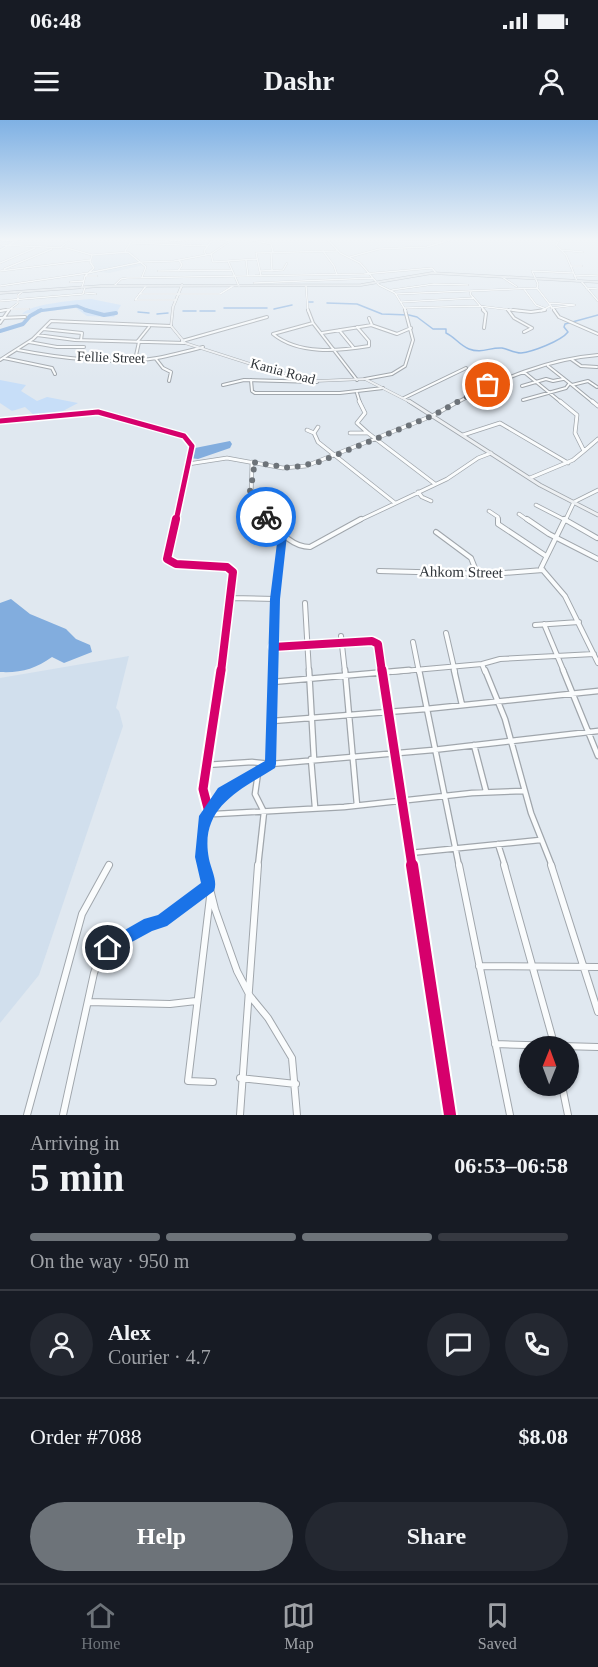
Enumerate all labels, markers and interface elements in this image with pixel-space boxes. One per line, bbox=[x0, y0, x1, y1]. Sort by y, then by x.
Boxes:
text: 06:48 bbox=[30, 8, 81, 33]
icon: menu bbox=[30, 65, 63, 98]
icon: person bbox=[535, 65, 568, 98]
text: Dashr bbox=[264, 66, 334, 96]
street label: Fellie Street bbox=[77, 349, 145, 366]
street label: Kania Road bbox=[249, 356, 317, 387]
pin bbox=[462, 359, 513, 410]
icon: bag bbox=[471, 368, 504, 401]
courier bbox=[236, 487, 296, 547]
icon: bike bbox=[250, 501, 283, 534]
street label: Ahkom Street bbox=[419, 563, 504, 581]
pin bbox=[82, 922, 133, 973]
icon: home bbox=[91, 931, 124, 964]
north arrow bbox=[519, 1036, 579, 1096]
map controls bbox=[519, 1036, 579, 1096]
text: Arriving in bbox=[30, 1132, 119, 1154]
text: 06:53–06:58 bbox=[454, 1153, 568, 1178]
text: 5 min bbox=[30, 1156, 124, 1199]
text: On the way · 950 m bbox=[30, 1250, 189, 1272]
button: person bbox=[30, 1313, 93, 1376]
button: chat bbox=[427, 1313, 490, 1376]
button: phone bbox=[505, 1313, 568, 1376]
text: Alex bbox=[108, 1320, 151, 1345]
text: Courier · 4.7 bbox=[108, 1346, 211, 1368]
text: Order #7088 bbox=[30, 1424, 142, 1449]
text: $8.08 bbox=[519, 1424, 568, 1449]
button: Help bbox=[30, 1502, 293, 1571]
button: Share bbox=[305, 1502, 568, 1571]
tab: Home bbox=[81, 1599, 120, 1653]
tab: Map bbox=[282, 1599, 315, 1653]
tab: Saved bbox=[478, 1599, 517, 1653]

